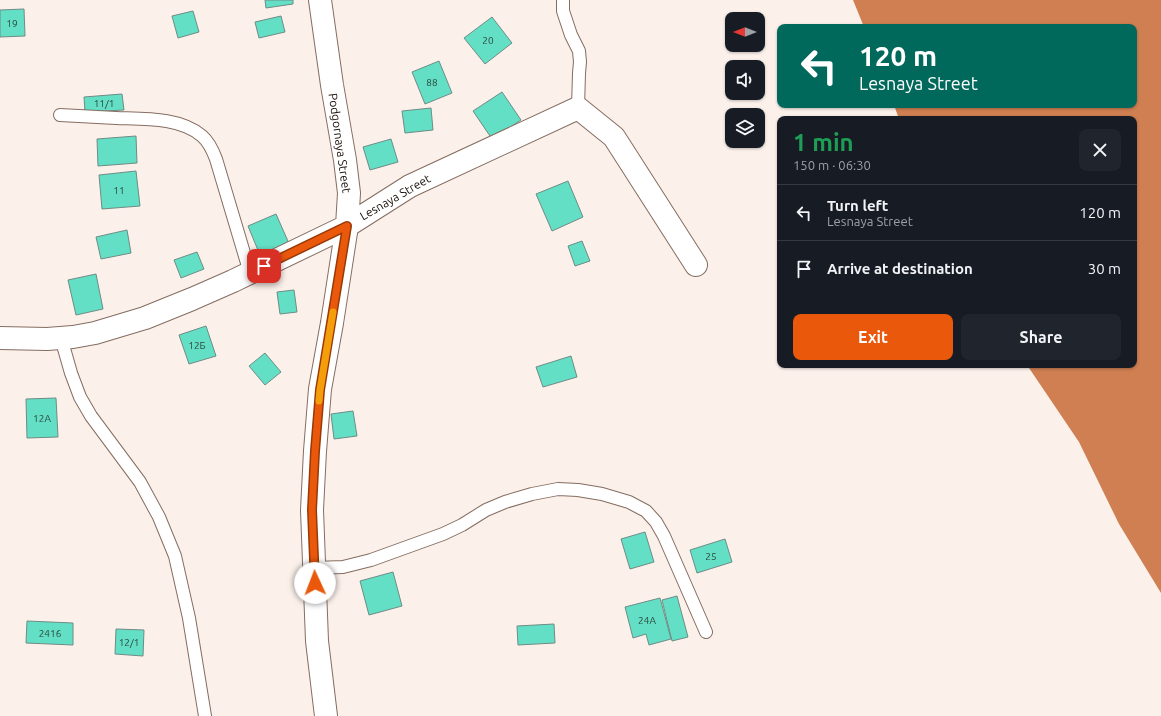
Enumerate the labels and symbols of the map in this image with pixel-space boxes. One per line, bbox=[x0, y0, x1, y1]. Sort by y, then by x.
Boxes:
north arrow bbox=[725, 12, 765, 52]
house number: 19 bbox=[6, 18, 18, 29]
house number: 20 bbox=[482, 35, 494, 46]
house number: 88 bbox=[426, 77, 438, 88]
street label: Podgornaya Street bbox=[327, 92, 353, 194]
house number: 11/1 bbox=[94, 98, 114, 109]
street label: Lesnaya Street bbox=[357, 171, 433, 222]
house number: 11 bbox=[113, 185, 125, 196]
pin bbox=[247, 249, 281, 283]
house number: 12Б bbox=[188, 340, 206, 351]
house number: 12А bbox=[33, 413, 51, 424]
house number: 25 bbox=[705, 551, 717, 562]
position arrow bbox=[294, 562, 336, 604]
house number: 24А bbox=[638, 615, 656, 626]
house number: 2416 bbox=[39, 628, 62, 639]
house number: 12/1 bbox=[119, 637, 139, 648]

